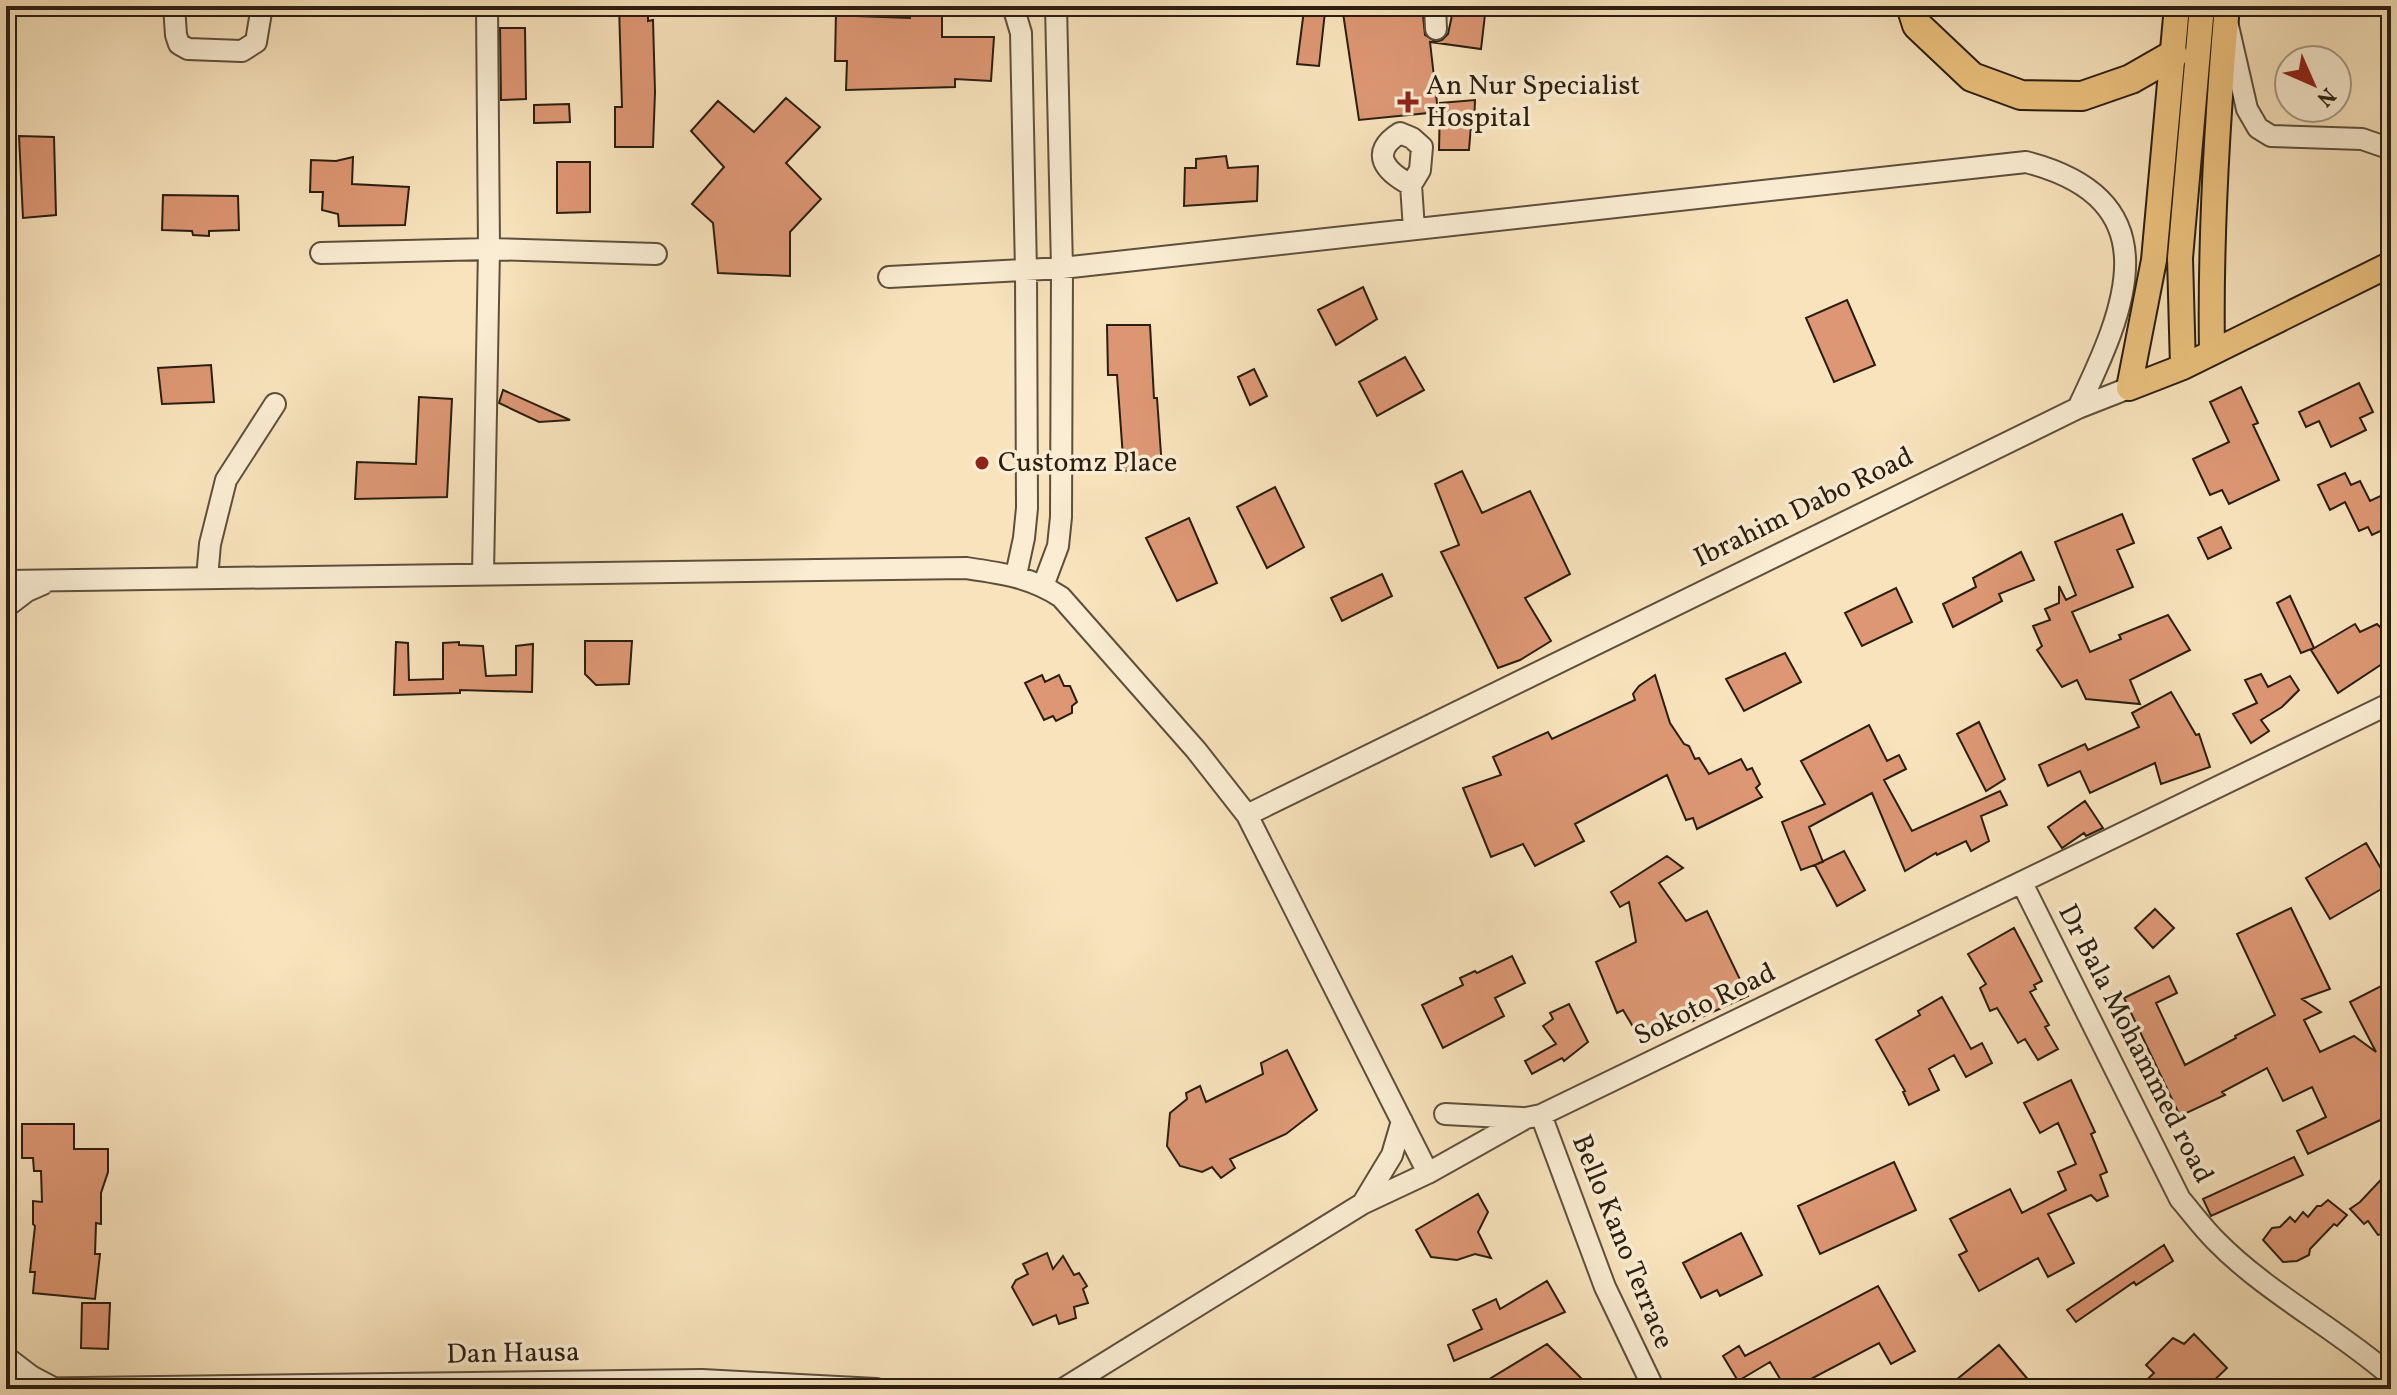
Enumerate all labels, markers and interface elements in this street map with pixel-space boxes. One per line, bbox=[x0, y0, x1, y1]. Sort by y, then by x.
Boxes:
north arrow bbox=[2273, 44, 2353, 124]
place label: An Nur Specialist Hospital bbox=[1426, 67, 1640, 138]
text: N bbox=[2309, 80, 2342, 113]
marker: An Nur Specialist Hospital bbox=[1397, 91, 1419, 113]
street label: Ibrahim Dabo Road bbox=[1688, 438, 1920, 578]
place label: Customz Place bbox=[998, 444, 1177, 483]
marker: Customz Place bbox=[973, 454, 991, 472]
street label: Dr Bala Mohammed road bbox=[2048, 898, 2222, 1190]
street label: Sokoto Road bbox=[1628, 954, 1782, 1056]
street label: Bello Kano Terrace bbox=[1561, 1129, 1683, 1355]
street label: Dan Hausa bbox=[446, 1333, 580, 1375]

